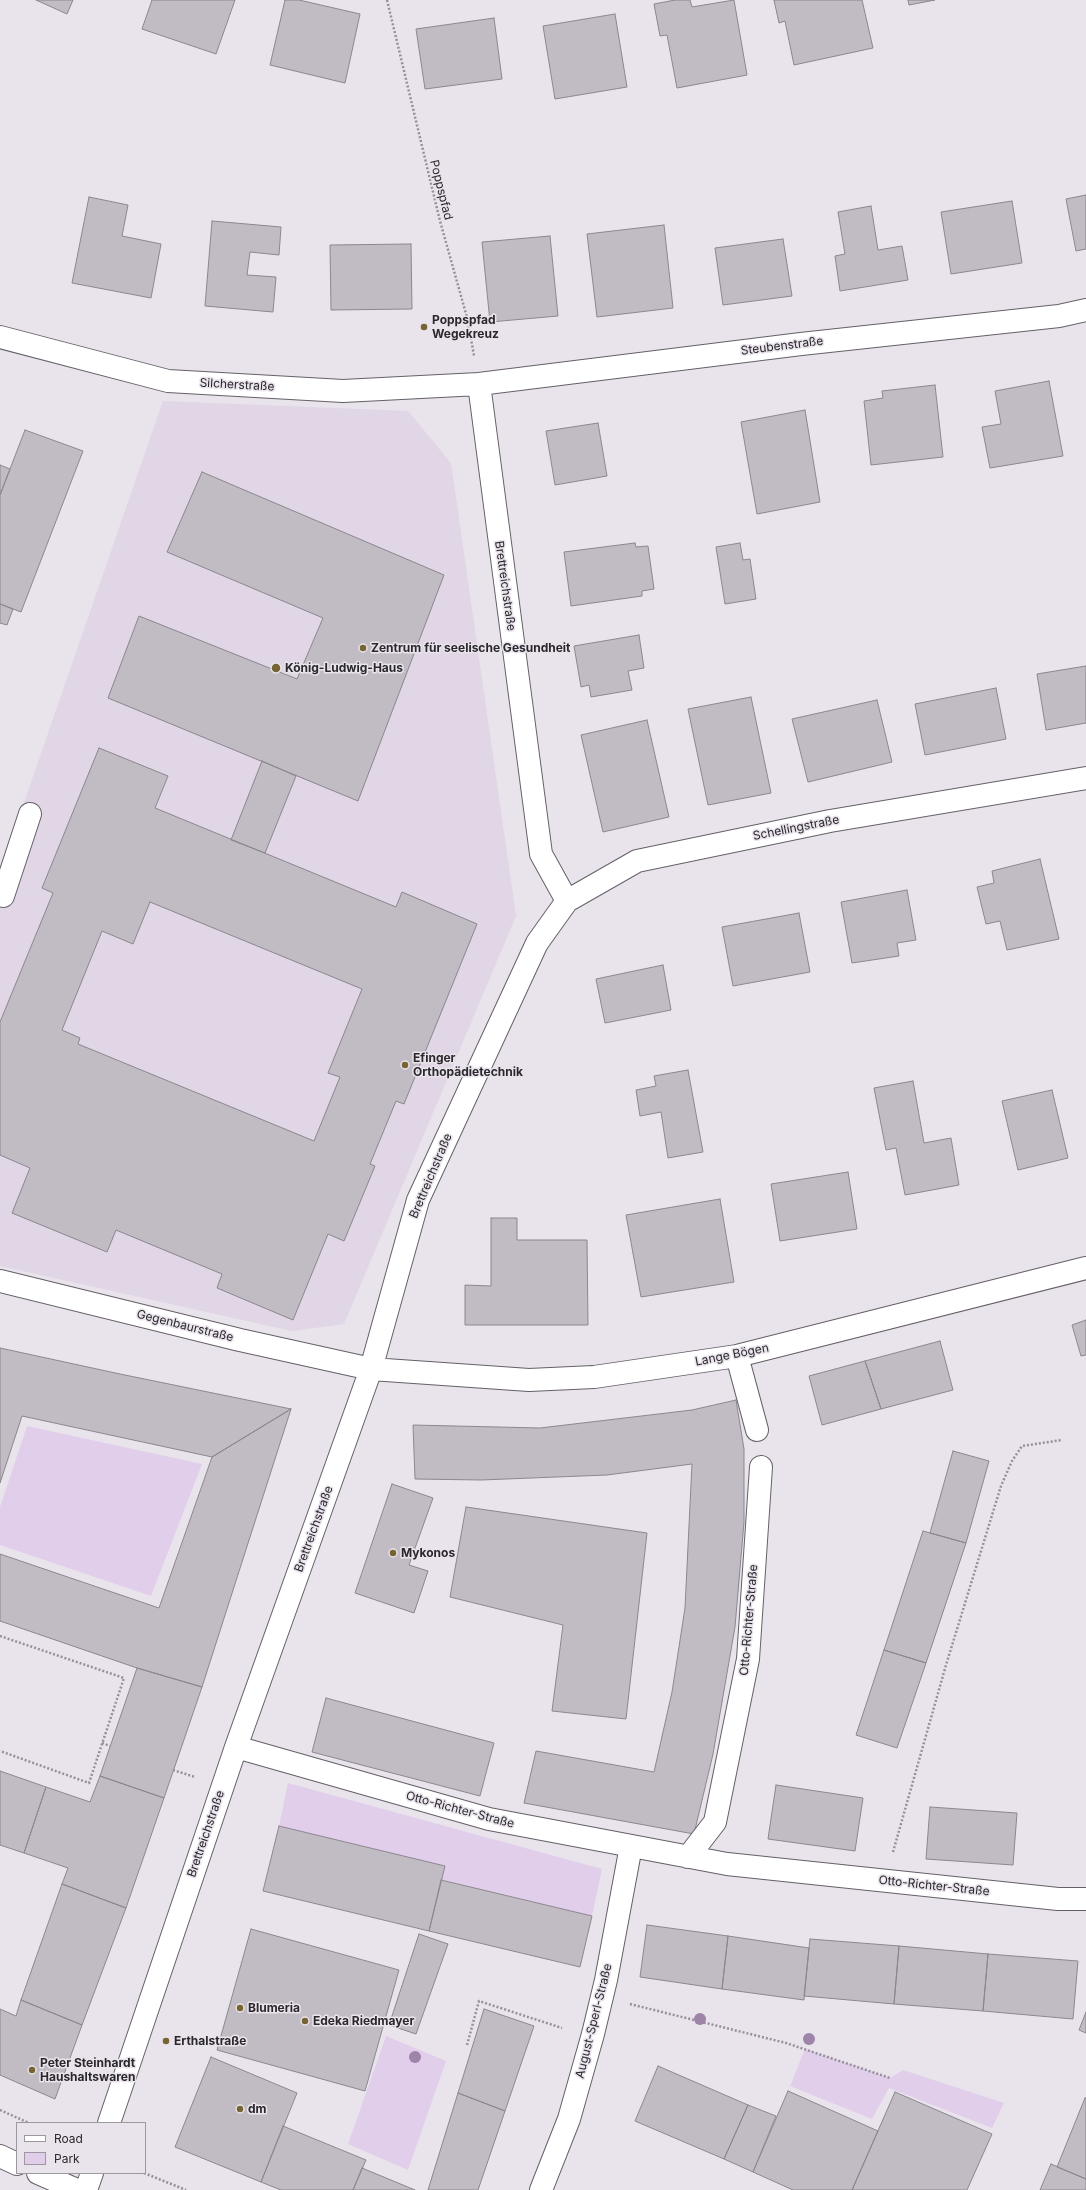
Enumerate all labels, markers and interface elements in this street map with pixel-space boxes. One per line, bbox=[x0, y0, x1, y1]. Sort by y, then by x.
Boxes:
street label: Poppspfad bbox=[427, 158, 455, 222]
place label: Poppspfad Wegekreuz bbox=[432, 313, 499, 341]
marker: Poppspfad Wegekreuz bbox=[419, 322, 429, 332]
street label: Steubenstraße bbox=[740, 334, 824, 358]
street label: Silcherstraße bbox=[199, 376, 275, 394]
street label: Brettreichstraße bbox=[492, 540, 518, 632]
place label: Zentrum für seelische Gesundheit bbox=[371, 641, 571, 655]
marker: Zentrum für seelische Gesundheit bbox=[358, 643, 368, 653]
place label: König-Ludwig-Haus bbox=[285, 661, 403, 675]
marker: König-Ludwig-Haus bbox=[270, 662, 282, 674]
street label: Schellingstraße bbox=[752, 813, 840, 843]
place label: Efinger Orthopädietechnik bbox=[413, 1051, 523, 1079]
marker: Efinger Orthopädietechnik bbox=[400, 1060, 410, 1070]
street label: Brettreichstraße bbox=[407, 1131, 455, 1221]
street label: Gegenbaurstraße bbox=[135, 1307, 235, 1345]
street label: Lange Bögen bbox=[694, 1341, 770, 1369]
street label: Brettreichstraße bbox=[292, 1484, 336, 1574]
place label: Mykonos bbox=[401, 1546, 455, 1560]
marker: Mykonos bbox=[388, 1548, 398, 1558]
street label: Otto-Richter-Straße bbox=[737, 1564, 761, 1676]
street label: Brettreichstraße bbox=[184, 1789, 228, 1879]
street label: Otto-Richter-Straße bbox=[404, 1789, 516, 1831]
street label: Otto-Richter-Straße bbox=[878, 1873, 990, 1899]
street label: August-Sperl-Straße bbox=[573, 1962, 615, 2080]
place label: Blumeria bbox=[248, 2001, 300, 2015]
marker: Blumeria bbox=[235, 2003, 245, 2013]
place label: Edeka Riedmayer bbox=[313, 2014, 414, 2028]
marker: Edeka Riedmayer bbox=[300, 2016, 310, 2026]
place label: Erthalstraße bbox=[174, 2034, 246, 2048]
marker: Erthalstraße bbox=[161, 2036, 171, 2046]
place label: Peter Steinhardt Haushaltswaren bbox=[40, 2056, 135, 2084]
marker: Peter Steinhardt Haushaltswaren bbox=[27, 2065, 37, 2075]
place label: dm bbox=[248, 2102, 267, 2116]
marker: dm bbox=[235, 2104, 245, 2114]
legend bbox=[16, 2122, 146, 2174]
text: Road bbox=[54, 2131, 83, 2146]
text: Park bbox=[54, 2151, 80, 2166]

